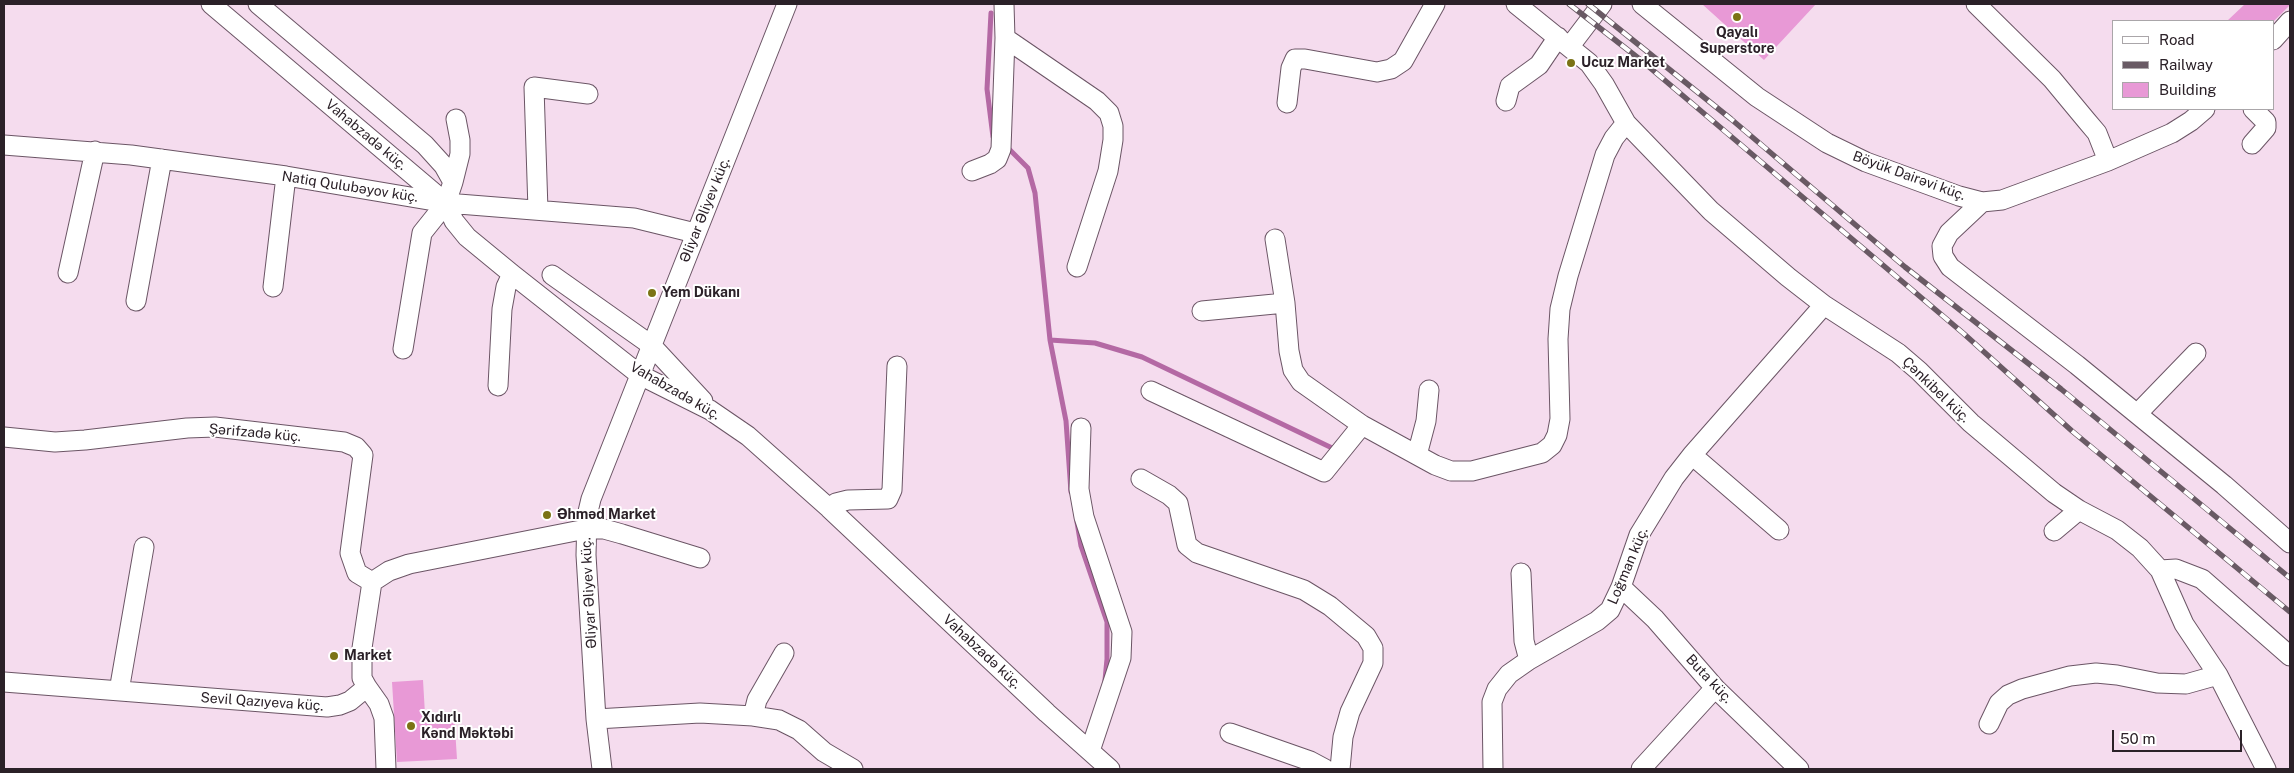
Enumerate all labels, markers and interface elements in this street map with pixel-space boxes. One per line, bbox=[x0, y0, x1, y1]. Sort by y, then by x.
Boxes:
marker: Qayalı Superstore bbox=[1731, 11, 1743, 23]
legend bbox=[2112, 20, 2274, 110]
place label: Qayalı Superstore bbox=[1699, 25, 1775, 58]
text: Road bbox=[2159, 31, 2195, 48]
place label: Ucuz Market bbox=[1581, 55, 1665, 71]
text: Railway bbox=[2159, 56, 2213, 73]
marker: Ucuz Market bbox=[1565, 57, 1577, 69]
text: Building bbox=[2159, 81, 2217, 98]
street label: Vahabzadə küç. bbox=[322, 96, 410, 174]
street label: Böyük Dairəvi küç. bbox=[1850, 148, 1968, 204]
street label: Əliyar Əliyev küç. bbox=[676, 155, 734, 265]
street label: Natiq Qulubəyov küç. bbox=[281, 168, 419, 206]
place label: Yem Dükanı bbox=[662, 285, 740, 301]
marker: Yem Dükanı bbox=[646, 287, 658, 299]
street label: Çənkibel küç. bbox=[1899, 354, 1973, 426]
street label: Vahabzadə küç. bbox=[627, 358, 723, 424]
street label: Şərifzadə küç. bbox=[208, 421, 302, 445]
place label: Əhməd Market bbox=[557, 507, 656, 523]
marker: Əhməd Market bbox=[541, 509, 553, 521]
street label: Loğman küç. bbox=[1604, 525, 1652, 607]
street label: Əliyar Əliyev küç. bbox=[578, 537, 600, 649]
street label: Vahabzadə küç. bbox=[939, 611, 1025, 693]
place label: Market bbox=[344, 648, 392, 664]
marker: Market bbox=[328, 650, 340, 662]
street label: Buta küç. bbox=[1682, 651, 1736, 707]
street label: Sevil Qazıyeva küç. bbox=[200, 689, 324, 715]
place label: Xıdırlı Kənd Məktəbi bbox=[421, 710, 513, 742]
marker: Xıdırlı Kənd Məktəbi bbox=[405, 720, 417, 732]
scale bar bbox=[2114, 720, 2244, 752]
text: 50 m bbox=[2120, 730, 2155, 747]

